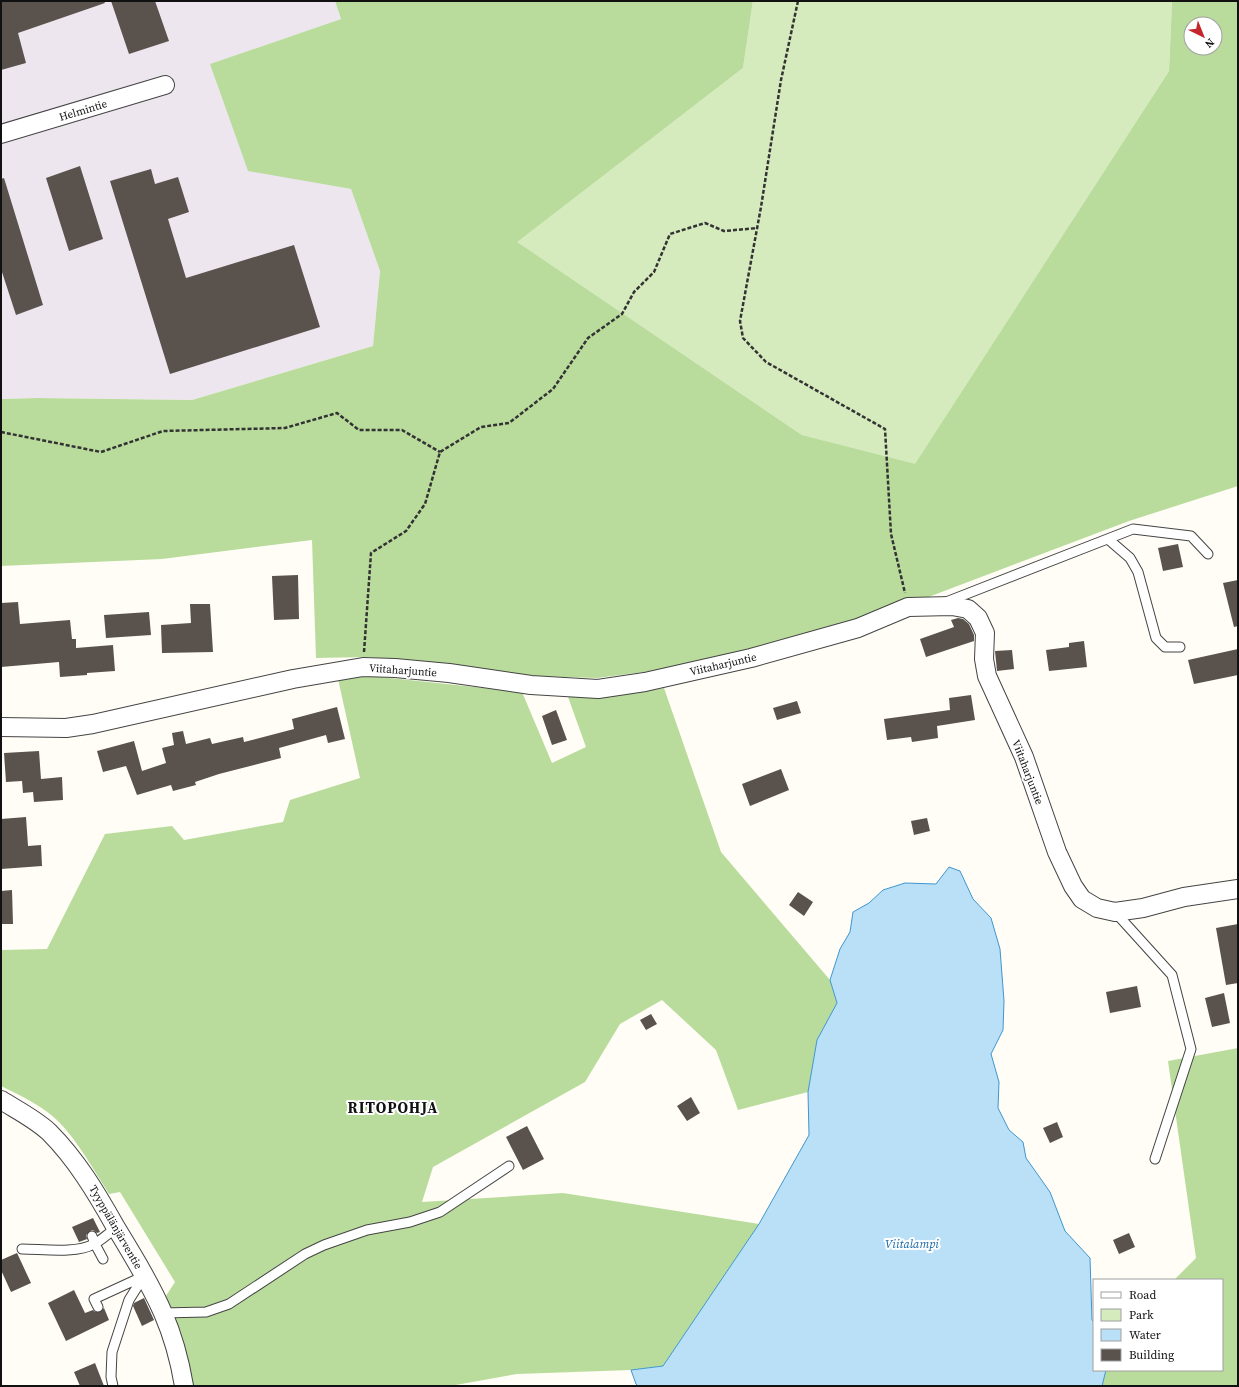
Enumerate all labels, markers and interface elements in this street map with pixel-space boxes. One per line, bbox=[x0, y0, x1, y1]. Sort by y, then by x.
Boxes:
north arrow bbox=[1183, 16, 1223, 56]
text: N bbox=[1201, 35, 1218, 51]
street label: Helmintie bbox=[57, 96, 109, 125]
street label: Viitaharjuntie bbox=[688, 649, 758, 679]
street label: Viitaharjuntie bbox=[368, 661, 438, 680]
street label: Viitaharjuntie bbox=[1008, 738, 1047, 807]
district label: RITOPOHJA bbox=[348, 1097, 438, 1118]
street label: Tyyppälänjärventie bbox=[85, 1183, 146, 1272]
water label: Viitalampi bbox=[885, 1236, 939, 1252]
legend bbox=[1093, 1279, 1223, 1371]
text: Road bbox=[1129, 1287, 1156, 1303]
text: Park bbox=[1129, 1307, 1154, 1323]
text: Water bbox=[1129, 1327, 1161, 1343]
text: Building bbox=[1129, 1347, 1174, 1363]

